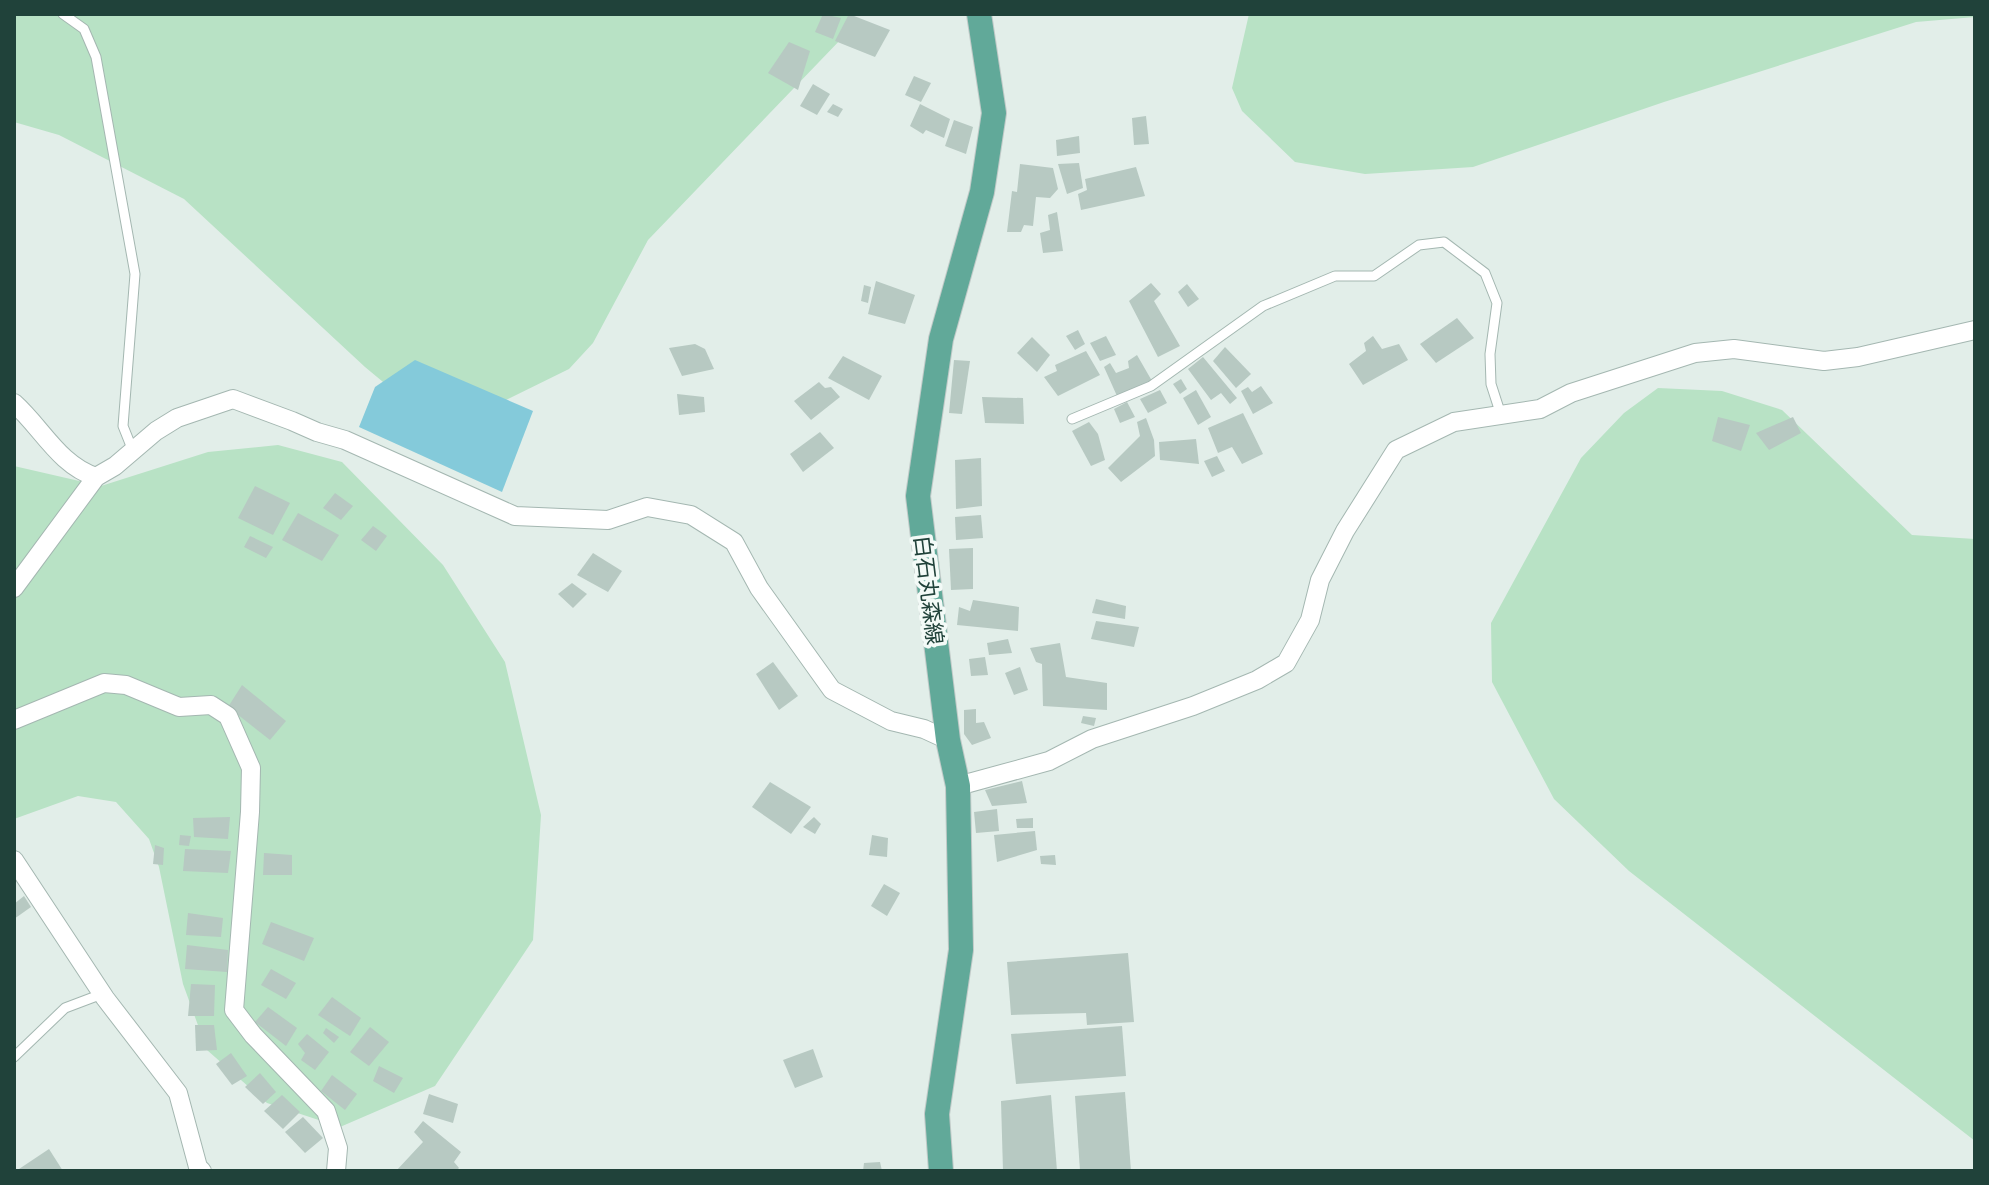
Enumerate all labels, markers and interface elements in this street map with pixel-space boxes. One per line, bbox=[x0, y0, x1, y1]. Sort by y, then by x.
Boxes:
street label: 白石丸森線 bbox=[908, 534, 949, 646]

